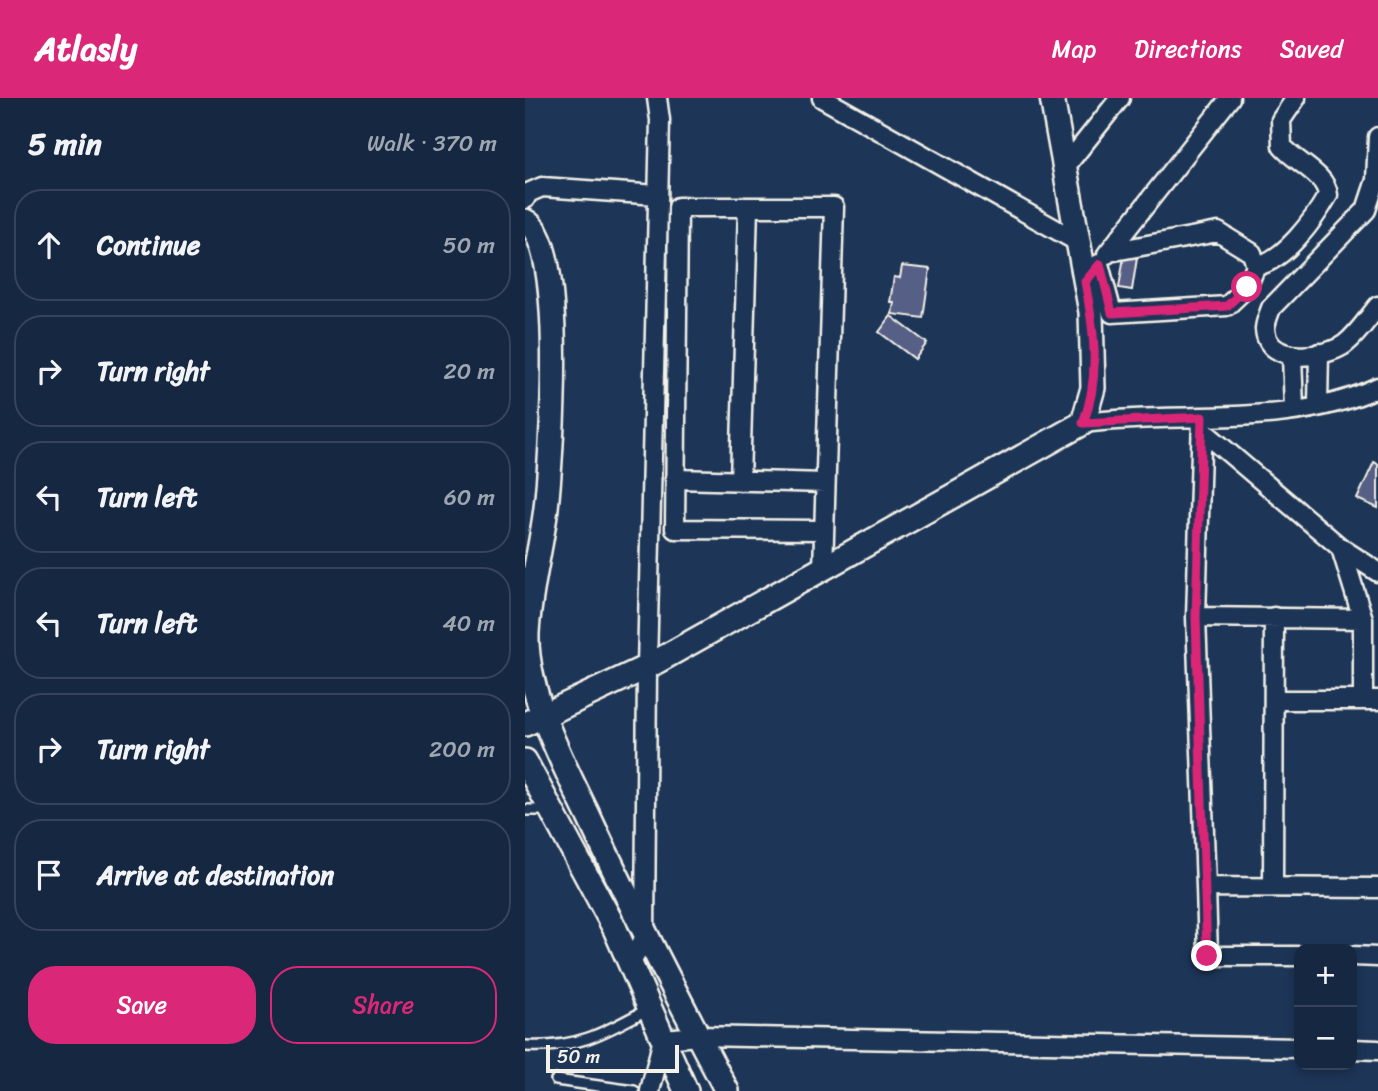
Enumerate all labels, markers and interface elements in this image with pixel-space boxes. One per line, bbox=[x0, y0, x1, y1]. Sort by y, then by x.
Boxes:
text: Atlasly bbox=[35, 20, 137, 78]
text: Map bbox=[1052, 28, 1096, 70]
text: Directions bbox=[1134, 28, 1242, 70]
text: Saved bbox=[1280, 28, 1343, 70]
text: 5 min bbox=[28, 117, 102, 171]
text: Walk · 370 m bbox=[367, 123, 497, 164]
text: Continue bbox=[97, 222, 200, 268]
text: 50 m bbox=[443, 225, 495, 266]
icon: ahead bbox=[30, 226, 68, 264]
route start bbox=[1231, 271, 1262, 302]
text: Turn right bbox=[97, 348, 210, 394]
text: 20 m bbox=[444, 351, 495, 392]
icon: right bbox=[30, 352, 68, 390]
text: Turn left bbox=[97, 474, 197, 520]
text: 60 m bbox=[444, 477, 495, 518]
icon: left bbox=[30, 478, 68, 516]
text: Turn left bbox=[97, 600, 197, 646]
text: 40 m bbox=[442, 603, 495, 644]
icon: left bbox=[30, 604, 68, 642]
text: Turn right bbox=[97, 726, 210, 772]
text: 200 m bbox=[429, 729, 495, 770]
icon: right bbox=[30, 730, 68, 768]
text: Arrive at destination bbox=[97, 852, 334, 898]
icon: arrive bbox=[30, 856, 68, 894]
route end bbox=[1191, 940, 1222, 971]
map controls bbox=[1294, 944, 1357, 1070]
button: + bbox=[1294, 944, 1357, 1007]
button: Save bbox=[28, 966, 256, 1044]
button: Share bbox=[270, 966, 497, 1044]
button: − bbox=[1294, 1007, 1357, 1070]
text: 50 m bbox=[557, 1040, 600, 1073]
scale bar bbox=[546, 1042, 679, 1074]

